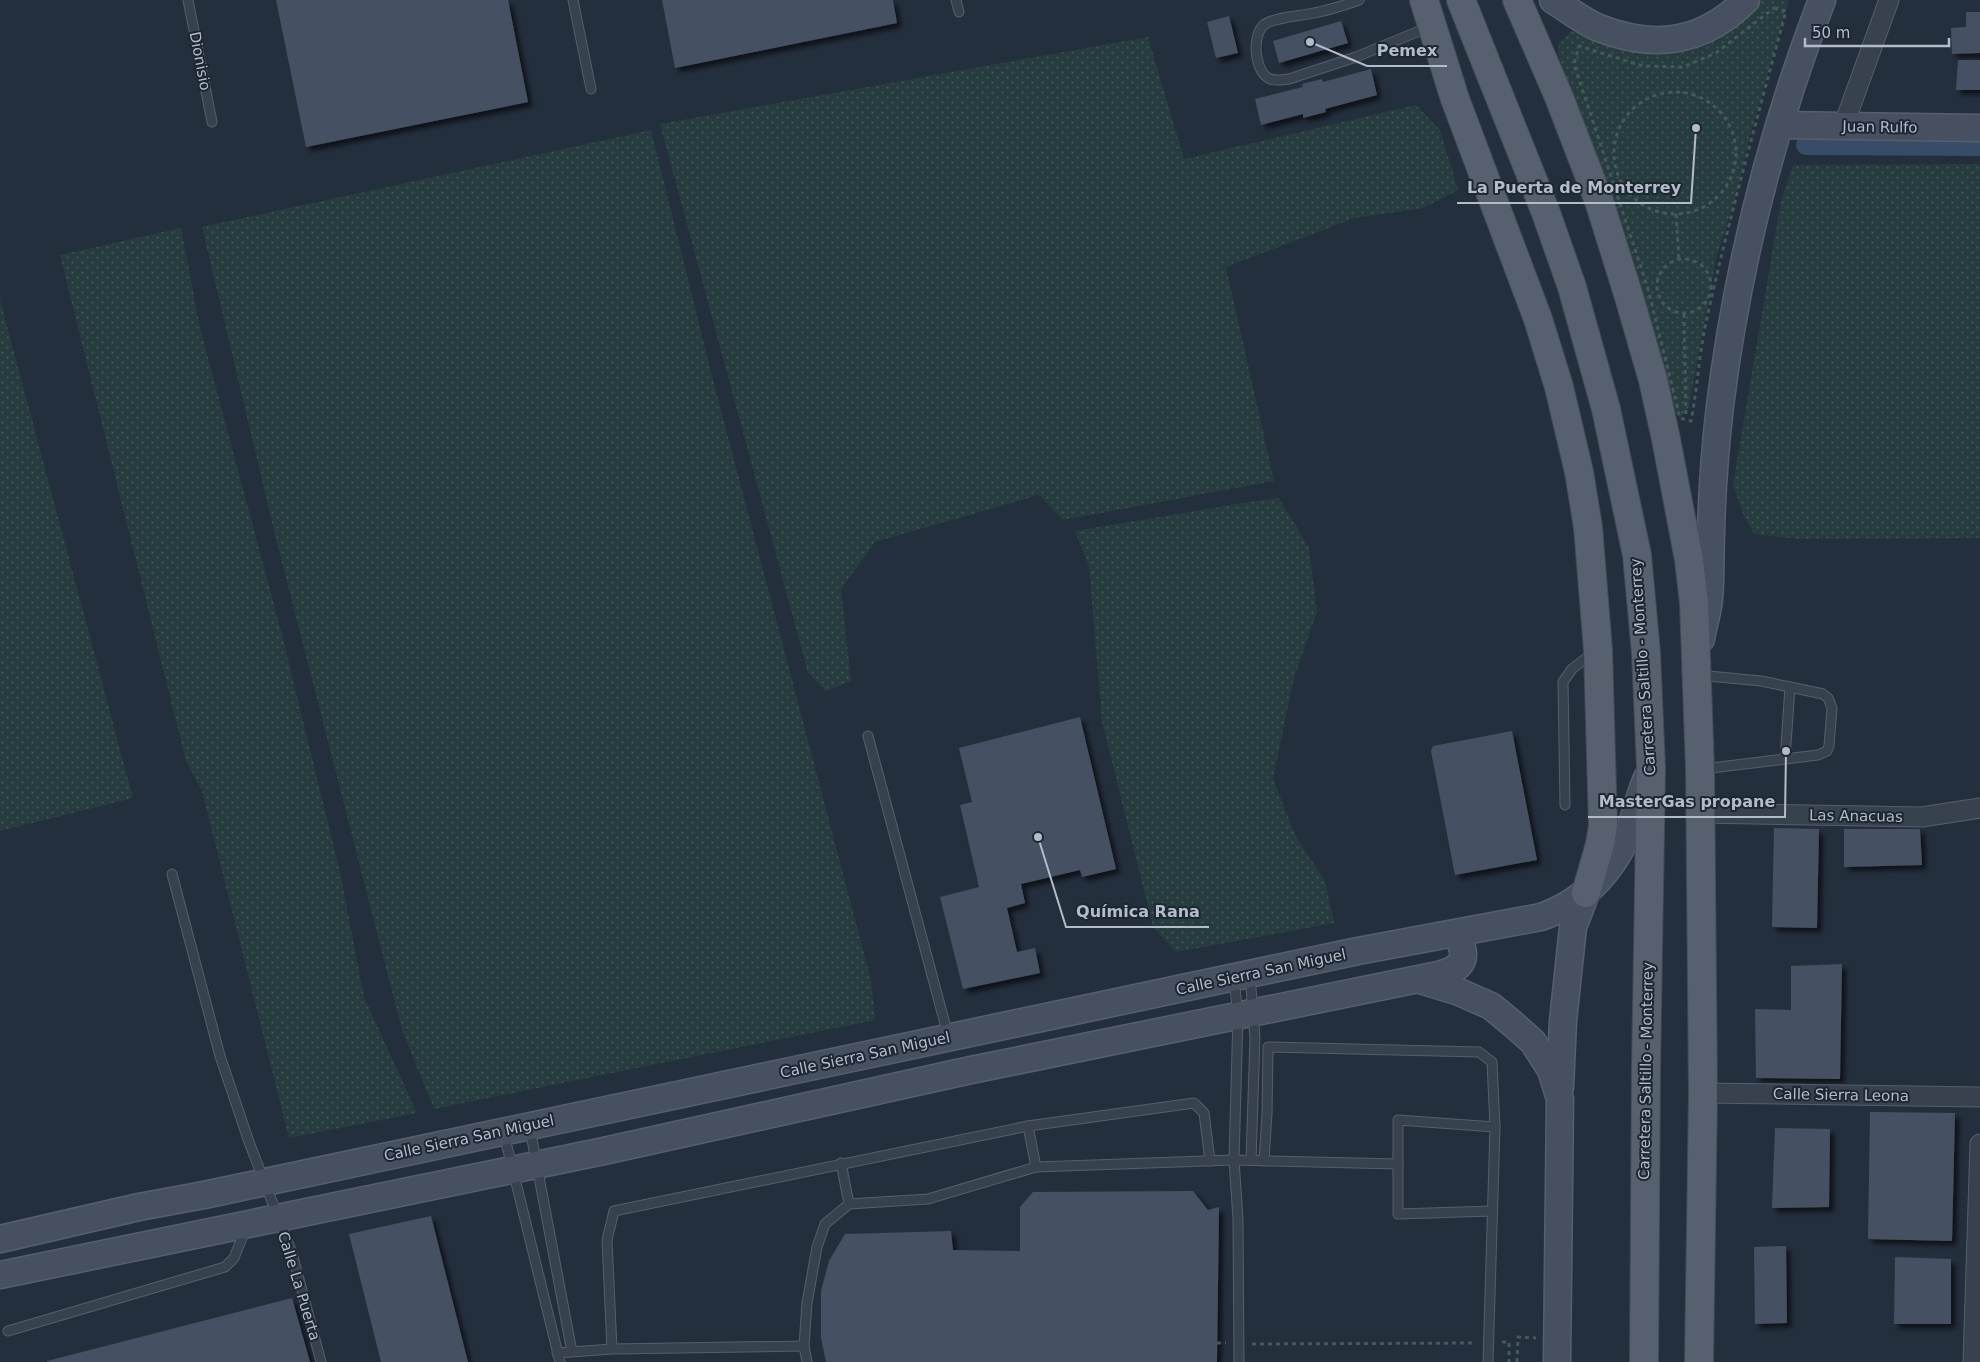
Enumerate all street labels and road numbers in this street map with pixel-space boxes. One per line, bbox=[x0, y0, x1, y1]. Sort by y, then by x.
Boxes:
street label: Dionisio bbox=[185, 30, 215, 92]
street label: Juan Rulfo bbox=[1841, 117, 1918, 137]
street label: Carretera Saltillo - Monterrey bbox=[1626, 558, 1660, 776]
street label: Las Anacuas bbox=[1809, 806, 1903, 826]
street label: Calle Sierra San Miguel bbox=[1174, 945, 1348, 999]
street label: Carretera Saltillo - Monterrey bbox=[1635, 962, 1657, 1180]
street label: Calle Sierra San Miguel bbox=[778, 1028, 952, 1082]
street label: Calle Sierra Leona bbox=[1773, 1085, 1909, 1105]
street label: Calle Sierra San Miguel bbox=[382, 1111, 556, 1165]
street label: Calle La Puerta bbox=[274, 1229, 324, 1343]

